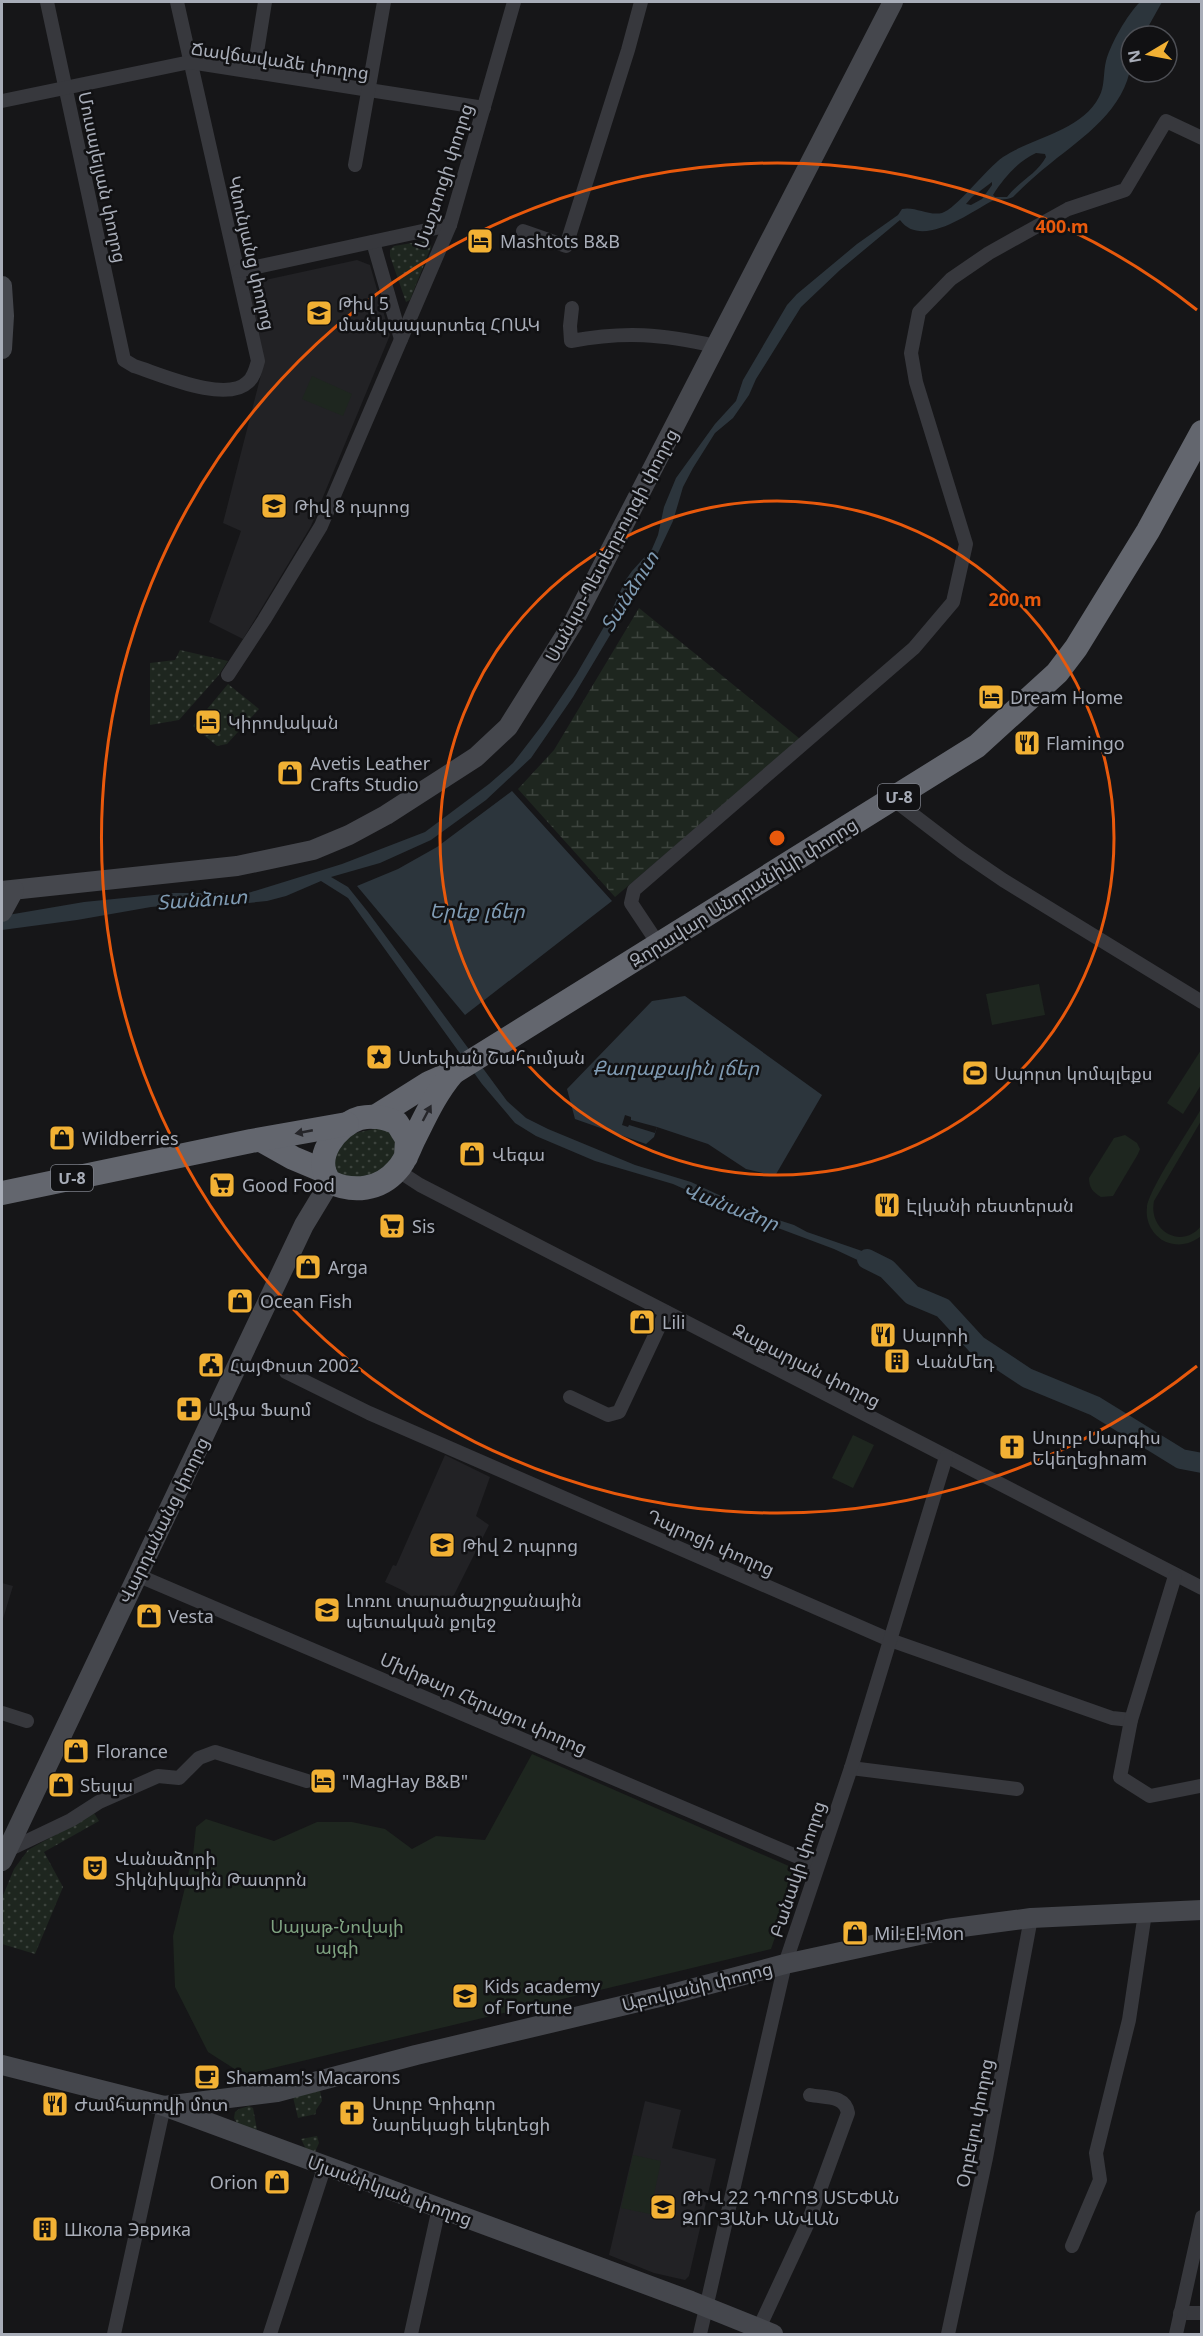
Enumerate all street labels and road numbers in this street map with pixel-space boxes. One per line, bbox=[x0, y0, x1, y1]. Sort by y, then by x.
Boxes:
street label: Ճավճավաձե փողոց bbox=[189, 36, 371, 84]
street label: Մուսայելյան փողոց bbox=[73, 89, 133, 265]
street label: Մաշտոցի փողոց bbox=[408, 100, 478, 252]
street label: Կնունյանց փողոց bbox=[223, 174, 281, 332]
street label: Սանկտ-Պետերբուրգի փողոց bbox=[539, 424, 683, 666]
road number: Մ-8 bbox=[878, 784, 920, 810]
street label: Զորավար Անդրանիկի փողոց bbox=[624, 812, 862, 972]
road number: Մ-8 bbox=[51, 1165, 93, 1191]
street label: Զաքարյան փողոց bbox=[729, 1317, 885, 1413]
street label: Վարդանանց փողոց bbox=[112, 1433, 214, 1607]
street label: Դպրոցի փողոց bbox=[643, 1503, 779, 1581]
street label: Մխիթար Հերացու փողոց bbox=[377, 1646, 591, 1760]
street label: Բանակի փողոց bbox=[764, 1798, 830, 1940]
street label: Աբովյանի փողոց bbox=[619, 1956, 775, 2016]
street label: Օրբելու փողոց bbox=[950, 2056, 998, 2190]
street label: Մյասնիկյան փողոց bbox=[304, 2149, 476, 2231]

